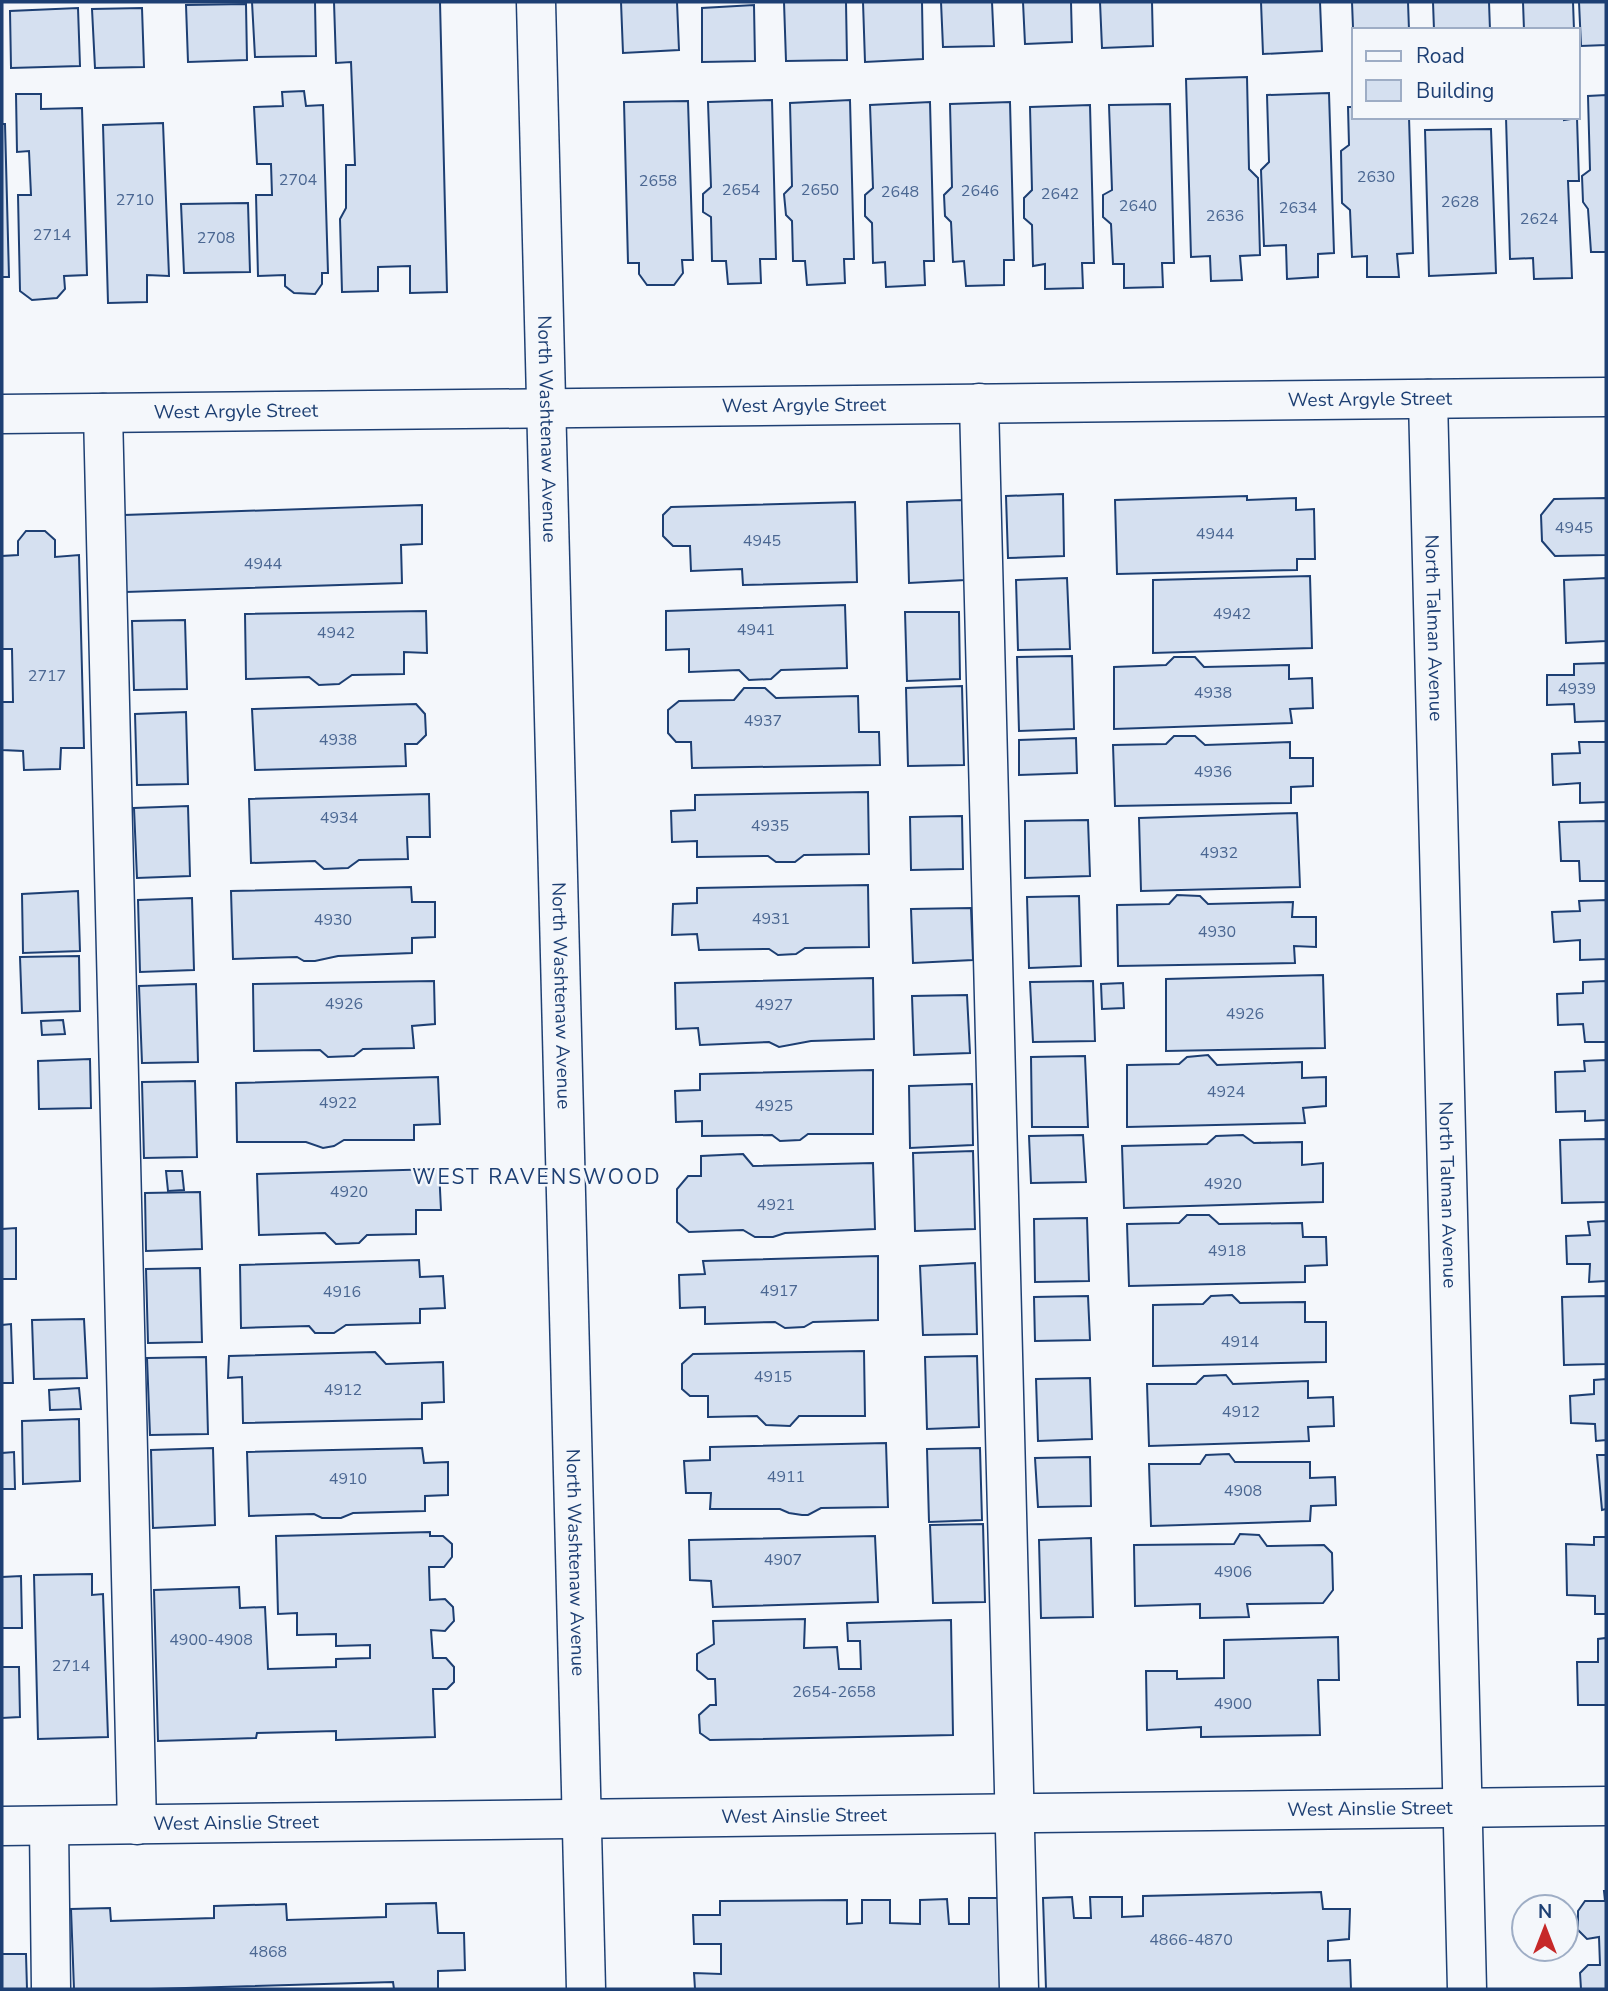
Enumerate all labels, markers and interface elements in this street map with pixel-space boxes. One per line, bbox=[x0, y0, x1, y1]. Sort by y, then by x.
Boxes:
legend bbox=[1352, 28, 1580, 119]
text: Road bbox=[1416, 42, 1465, 70]
text: Building bbox=[1416, 77, 1494, 105]
house number: 2630 bbox=[1357, 166, 1395, 188]
house number: 2704 bbox=[279, 169, 318, 191]
house number: 2658 bbox=[639, 170, 677, 192]
house number: 2654 bbox=[722, 179, 761, 201]
house number: 2650 bbox=[801, 179, 839, 201]
house number: 2646 bbox=[961, 180, 999, 202]
house number: 2648 bbox=[881, 181, 919, 203]
house number: 2642 bbox=[1041, 183, 1079, 205]
house number: 2710 bbox=[116, 189, 154, 211]
house number: 2628 bbox=[1441, 191, 1479, 213]
house number: 2640 bbox=[1119, 195, 1157, 217]
house number: 2634 bbox=[1279, 197, 1318, 219]
house number: 2636 bbox=[1206, 205, 1244, 227]
house number: 2624 bbox=[1520, 208, 1559, 230]
house number: 2714 bbox=[33, 224, 72, 246]
house number: 2708 bbox=[197, 227, 235, 249]
street label: North Washtenaw Avenue bbox=[531, 315, 563, 543]
street label: West Argyle Street bbox=[1288, 386, 1453, 413]
street label: West Argyle Street bbox=[722, 392, 887, 419]
street label: West Argyle Street bbox=[154, 398, 319, 425]
house number: 4945 bbox=[1555, 517, 1593, 539]
house number: 4944 bbox=[1196, 523, 1235, 545]
house number: 4945 bbox=[743, 530, 781, 552]
street label: North Talman Avenue bbox=[1418, 534, 1449, 722]
house number: 4944 bbox=[244, 553, 283, 575]
house number: 4942 bbox=[1213, 603, 1251, 625]
house number: 4941 bbox=[737, 619, 775, 641]
house number: 4942 bbox=[317, 622, 355, 644]
house number: 2717 bbox=[28, 665, 66, 687]
house number: 4939 bbox=[1558, 678, 1596, 700]
house number: 4938 bbox=[1194, 682, 1232, 704]
house number: 4937 bbox=[744, 710, 782, 732]
house number: 4938 bbox=[319, 729, 357, 751]
house number: 4936 bbox=[1194, 761, 1232, 783]
house number: 4934 bbox=[320, 807, 359, 829]
house number: 4935 bbox=[751, 815, 789, 837]
house number: 4932 bbox=[1200, 842, 1238, 864]
street label: North Washtenaw Avenue bbox=[545, 882, 577, 1110]
house number: 4931 bbox=[752, 908, 790, 930]
house number: 4930 bbox=[314, 909, 352, 931]
house number: 4930 bbox=[1198, 921, 1236, 943]
house number: 4926 bbox=[325, 993, 363, 1015]
house number: 4927 bbox=[755, 994, 793, 1016]
house number: 4926 bbox=[1226, 1003, 1264, 1025]
house number: 4924 bbox=[1207, 1081, 1246, 1103]
house number: 4922 bbox=[319, 1092, 357, 1114]
house number: 4925 bbox=[755, 1095, 793, 1117]
street label: North Talman Avenue bbox=[1432, 1101, 1463, 1288]
district label: WEST RAVENSWOOD bbox=[412, 1163, 662, 1191]
house number: 4920 bbox=[1204, 1173, 1242, 1195]
house number: 4920 bbox=[330, 1181, 368, 1203]
house number: 4921 bbox=[757, 1194, 795, 1216]
house number: 4918 bbox=[1208, 1240, 1246, 1262]
house number: 4917 bbox=[760, 1280, 798, 1302]
house number: 4916 bbox=[323, 1281, 361, 1303]
house number: 4914 bbox=[1221, 1331, 1260, 1353]
house number: 4915 bbox=[754, 1366, 792, 1388]
house number: 4912 bbox=[324, 1379, 362, 1401]
house number: 4912 bbox=[1222, 1401, 1260, 1423]
street label: North Washtenaw Avenue bbox=[559, 1449, 591, 1676]
house number: 4911 bbox=[767, 1466, 805, 1488]
house number: 4910 bbox=[329, 1468, 367, 1490]
house number: 4908 bbox=[1224, 1480, 1262, 1502]
house number: 4907 bbox=[764, 1549, 802, 1571]
house number: 4906 bbox=[1214, 1561, 1252, 1583]
house number: 4900-4908 bbox=[169, 1629, 253, 1651]
house number: 2714 bbox=[52, 1655, 91, 1677]
house number: 2654-2658 bbox=[792, 1681, 876, 1703]
house number: 4900 bbox=[1214, 1693, 1252, 1715]
street label: West Ainslie Street bbox=[1287, 1795, 1453, 1823]
street label: West Ainslie Street bbox=[721, 1802, 887, 1830]
street label: West Ainslie Street bbox=[153, 1809, 319, 1837]
north arrow bbox=[1510, 1893, 1580, 1963]
text: N bbox=[1538, 1899, 1552, 1925]
house number: 4866-4870 bbox=[1149, 1929, 1233, 1951]
house number: 4868 bbox=[249, 1941, 287, 1963]

